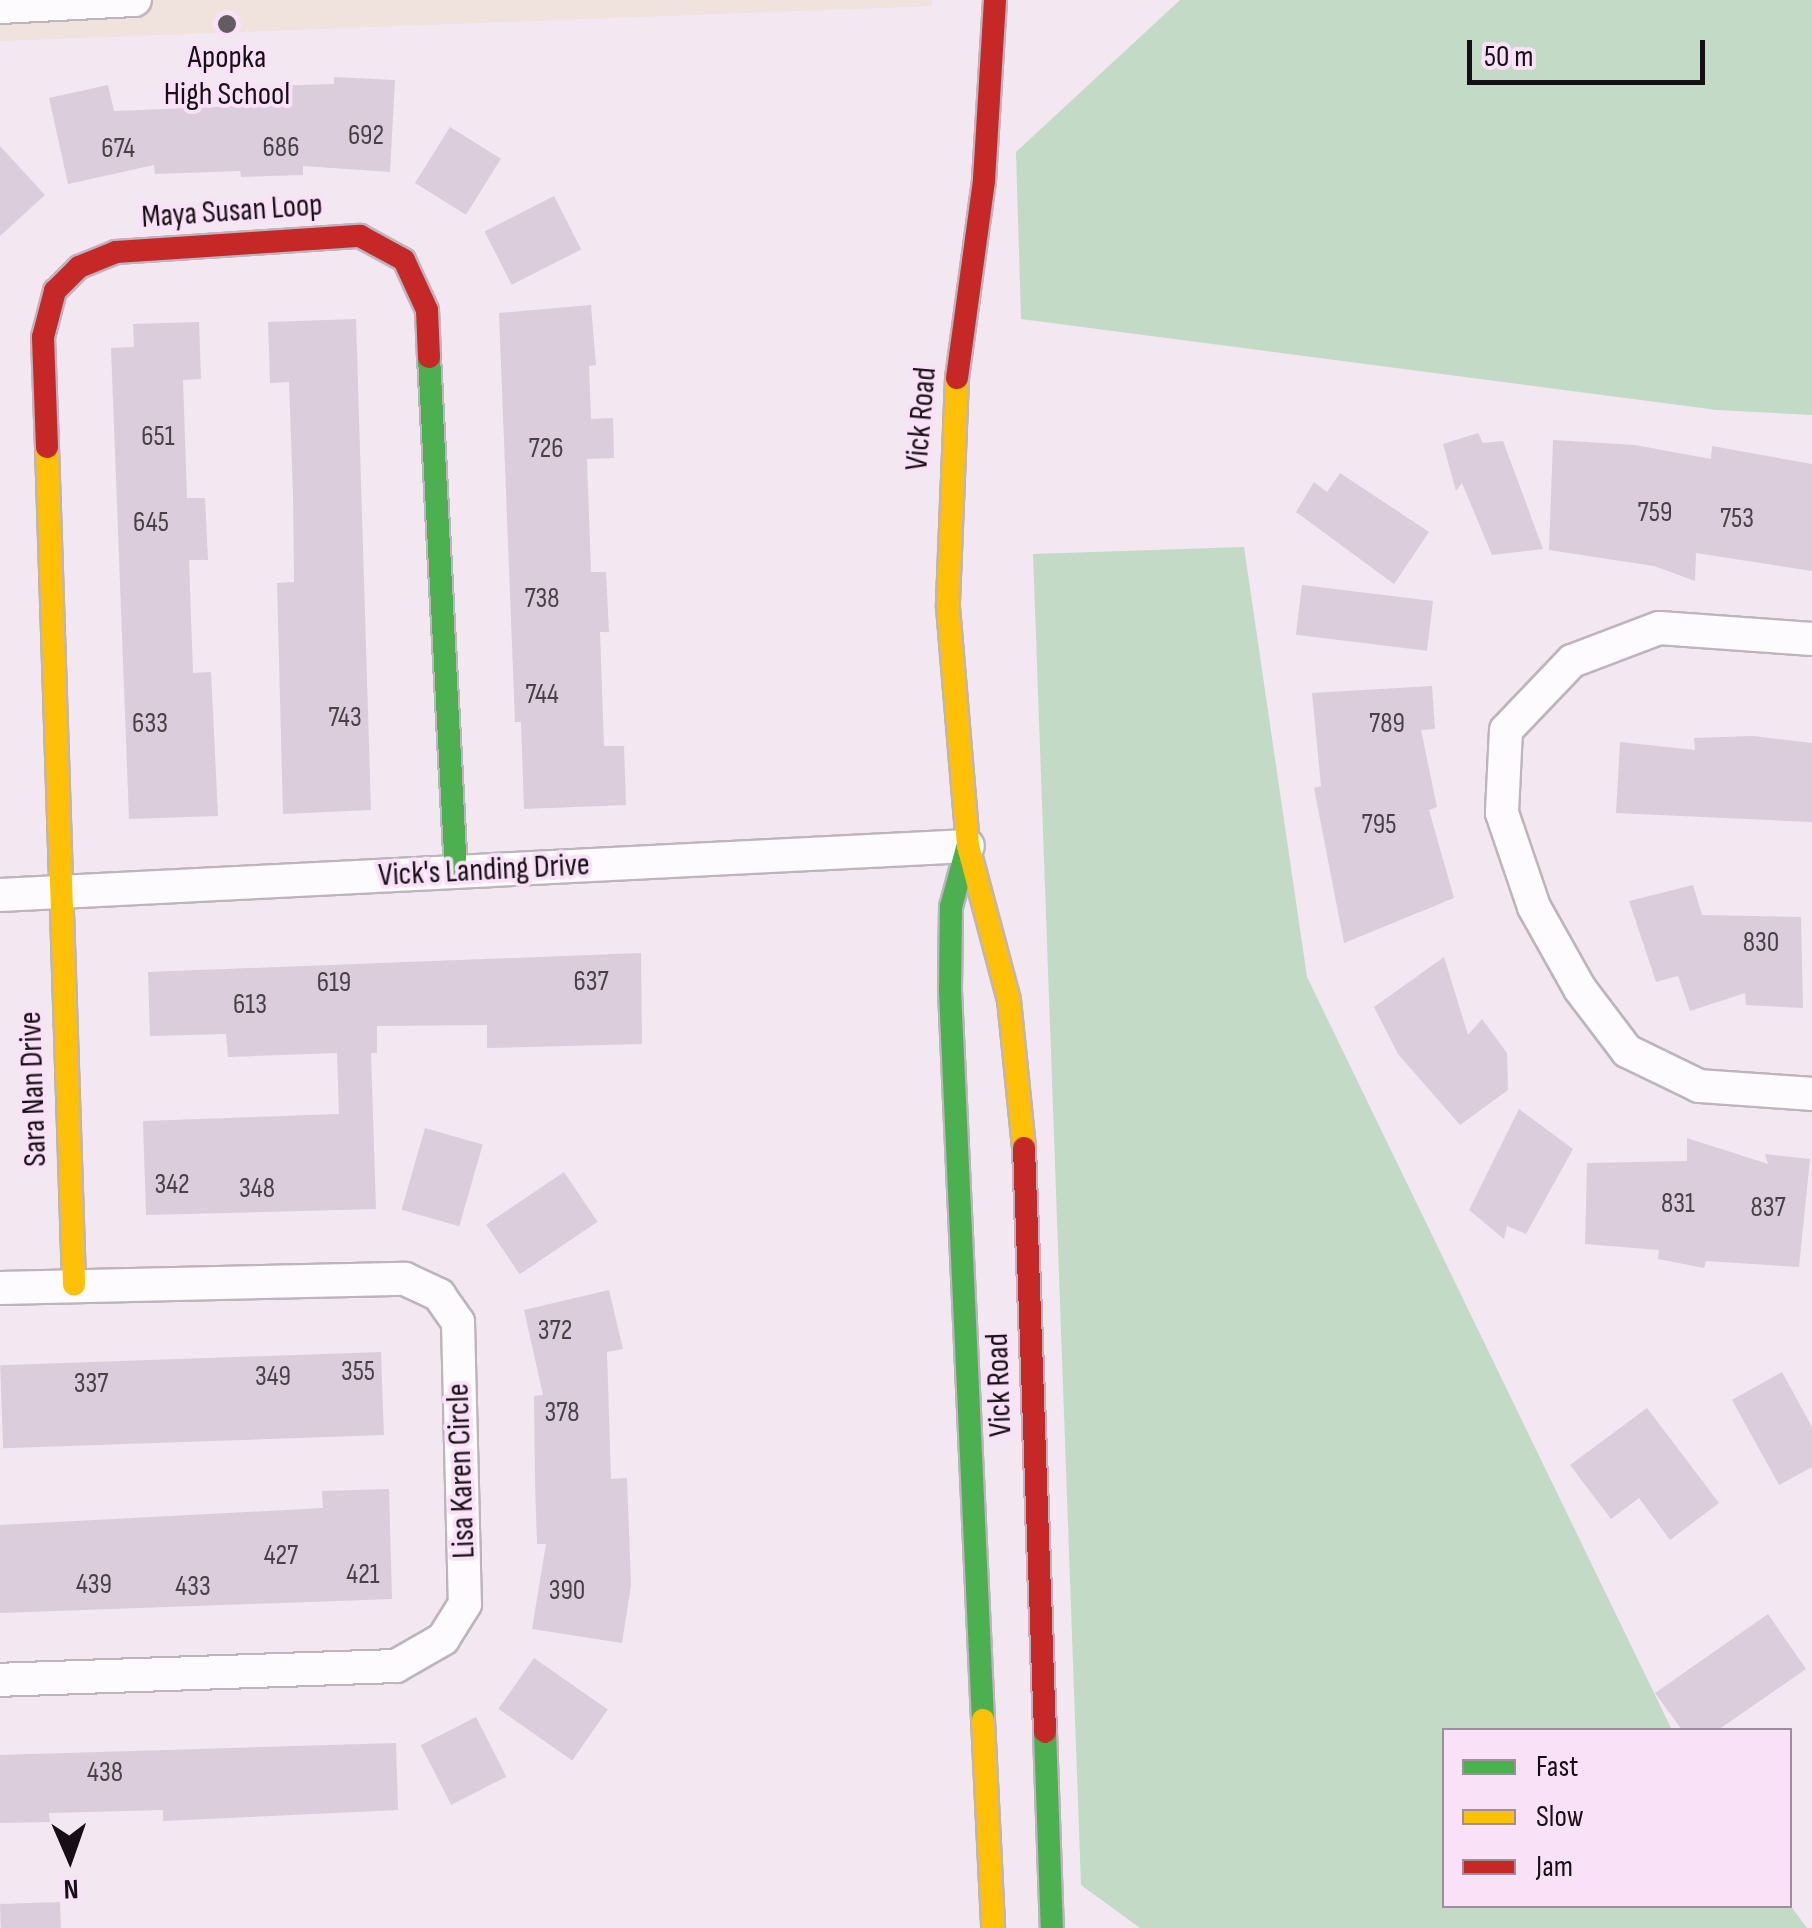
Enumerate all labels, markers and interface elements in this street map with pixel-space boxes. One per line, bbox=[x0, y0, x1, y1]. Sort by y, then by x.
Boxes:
marker: Apopka High School bbox=[216, 13, 238, 35]
scale bar bbox=[1472, 20, 1710, 82]
text: 50 m bbox=[1484, 39, 1533, 75]
place label: Apopka High School bbox=[164, 40, 290, 115]
house number: 692 bbox=[348, 119, 384, 153]
house number: 686 bbox=[263, 131, 299, 165]
house number: 674 bbox=[101, 132, 135, 166]
street label: Maya Susan Loop bbox=[140, 187, 324, 237]
street label: Vick Road bbox=[898, 366, 946, 472]
house number: 651 bbox=[141, 420, 175, 454]
house number: 726 bbox=[529, 432, 563, 466]
house number: 759 bbox=[1638, 496, 1672, 530]
house number: 753 bbox=[1720, 502, 1754, 536]
house number: 645 bbox=[133, 506, 169, 540]
house number: 738 bbox=[524, 582, 560, 616]
house number: 744 bbox=[525, 678, 559, 712]
house number: 743 bbox=[328, 701, 362, 735]
house number: 633 bbox=[132, 707, 168, 741]
house number: 789 bbox=[1369, 707, 1405, 741]
house number: 795 bbox=[1362, 808, 1396, 842]
street label: Vick's Landing Drive bbox=[377, 846, 591, 896]
house number: 830 bbox=[1743, 926, 1779, 960]
house number: 637 bbox=[573, 965, 609, 999]
house number: 619 bbox=[317, 966, 351, 1000]
house number: 613 bbox=[233, 988, 267, 1022]
street label: Sara Nan Drive bbox=[12, 1011, 56, 1167]
house number: 342 bbox=[154, 1168, 190, 1202]
house number: 348 bbox=[239, 1172, 275, 1206]
house number: 831 bbox=[1661, 1187, 1695, 1221]
house number: 837 bbox=[1750, 1191, 1786, 1225]
house number: 372 bbox=[538, 1314, 572, 1348]
street label: Vick Road bbox=[979, 1332, 1021, 1438]
house number: 355 bbox=[341, 1355, 375, 1389]
house number: 349 bbox=[255, 1360, 291, 1394]
house number: 337 bbox=[74, 1367, 108, 1401]
street label: Lisa Karen Circle bbox=[440, 1383, 484, 1559]
house number: 378 bbox=[544, 1396, 580, 1430]
house number: 427 bbox=[264, 1539, 298, 1573]
house number: 421 bbox=[346, 1558, 380, 1592]
house number: 439 bbox=[76, 1568, 112, 1602]
house number: 433 bbox=[175, 1570, 211, 1604]
house number: 390 bbox=[549, 1574, 585, 1608]
legend bbox=[1442, 1728, 1792, 1908]
text: Fast bbox=[1536, 1749, 1578, 1785]
house number: 438 bbox=[87, 1756, 123, 1790]
text: Slow bbox=[1536, 1799, 1584, 1835]
north arrow bbox=[20, 1808, 120, 1908]
text: Jam bbox=[1536, 1849, 1573, 1885]
text: N bbox=[63, 1872, 79, 1905]

